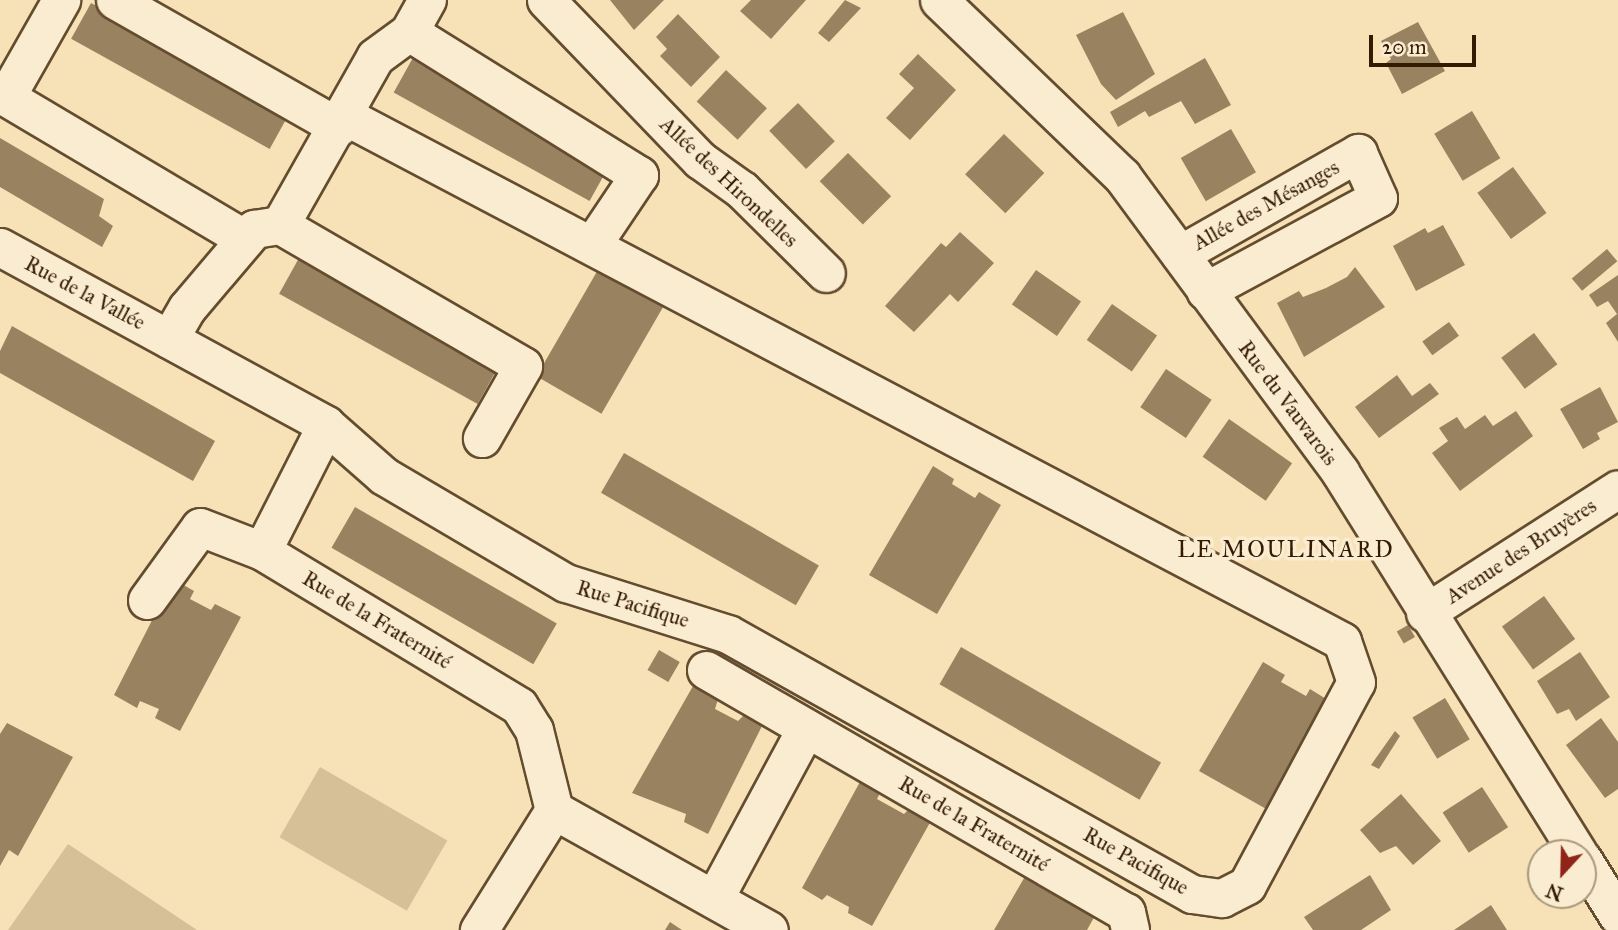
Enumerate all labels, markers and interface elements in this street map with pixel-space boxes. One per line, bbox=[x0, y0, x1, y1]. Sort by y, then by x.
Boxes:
scale bar bbox=[1373, 21, 1480, 65]
text: 20 m bbox=[1382, 34, 1427, 60]
street label: Allée des Hirondelles bbox=[655, 112, 803, 252]
street label: Allée des Mésanges bbox=[1189, 154, 1343, 256]
street label: Rue de la Vallée bbox=[21, 251, 149, 335]
street label: Rue du Vauvarois bbox=[1233, 336, 1343, 470]
street label: Avenue des Bruyères bbox=[1441, 493, 1601, 609]
district label: LE MOULINARD bbox=[1179, 535, 1393, 563]
street label: Rue de la Fraternité bbox=[298, 566, 456, 674]
street label: Rue Pacifique bbox=[574, 575, 692, 633]
street label: Rue de la Fraternité bbox=[894, 771, 1054, 877]
street label: Rue Pacifique bbox=[1079, 822, 1193, 900]
north arrow bbox=[1527, 839, 1597, 909]
text: N bbox=[1543, 878, 1566, 906]

